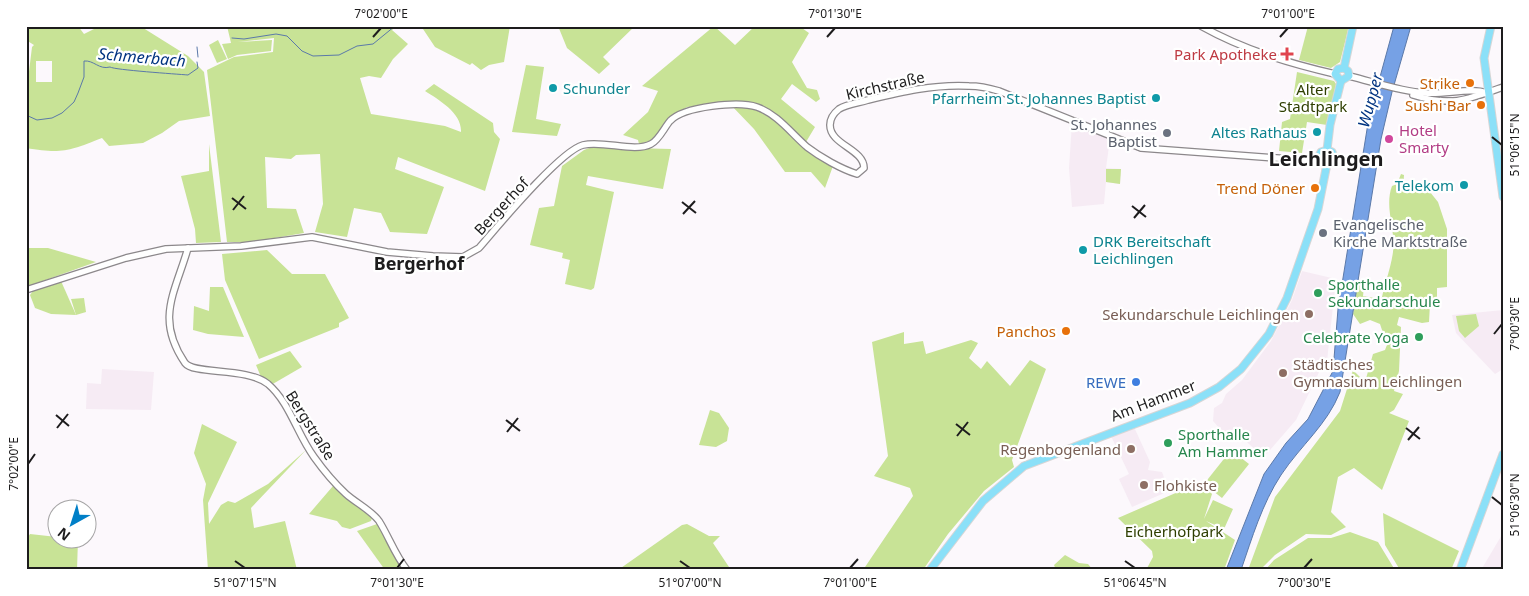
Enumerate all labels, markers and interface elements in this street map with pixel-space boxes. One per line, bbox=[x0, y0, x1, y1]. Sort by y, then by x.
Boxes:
text: 7°02'00"E bbox=[354, 5, 408, 22]
text: 7°01'30"E bbox=[808, 5, 862, 22]
text: 7°01'00"E bbox=[1261, 5, 1315, 22]
water label: Schmerbach bbox=[97, 42, 187, 72]
place label: Park Apotheke bbox=[1174, 44, 1277, 64]
marker: Park Apotheke bbox=[1281, 48, 1293, 60]
street label: Kirchstraße bbox=[844, 66, 926, 104]
water label: Wupper bbox=[1352, 70, 1388, 130]
place label: Strike bbox=[1420, 73, 1460, 93]
marker: Strike bbox=[1464, 77, 1476, 89]
place label: Schunder bbox=[563, 78, 630, 98]
park label: Alter Stadtpark bbox=[1279, 79, 1347, 116]
marker: Schunder bbox=[547, 82, 559, 94]
place label: Pfarrheim St. Johannes Baptist bbox=[932, 88, 1147, 108]
marker: Pfarrheim St. Johannes Baptist bbox=[1150, 92, 1162, 104]
place label: Sushi Bar bbox=[1405, 95, 1471, 115]
marker: Sushi Bar bbox=[1475, 99, 1487, 111]
text: 51°06'15"N bbox=[1506, 113, 1523, 177]
place label: St. Johannes Baptist bbox=[1070, 114, 1158, 151]
place label: Hotel Smarty bbox=[1399, 120, 1449, 157]
place label: Altes Rathaus bbox=[1211, 122, 1307, 142]
marker: Altes Rathaus bbox=[1311, 126, 1323, 138]
marker: St. Johannes Baptist bbox=[1161, 127, 1173, 139]
marker: Hotel Smarty bbox=[1383, 133, 1395, 145]
district label: Leichlingen bbox=[1269, 145, 1383, 172]
street label: Bergerhof bbox=[469, 172, 533, 239]
place label: Telekom bbox=[1395, 175, 1454, 195]
place label: Trend Döner bbox=[1217, 178, 1305, 198]
marker: Telekom bbox=[1458, 179, 1470, 191]
marker: Trend Döner bbox=[1309, 182, 1321, 194]
place label: Evangelische Kirche Marktstraße bbox=[1333, 214, 1467, 251]
marker: Evangelische Kirche Marktstraße bbox=[1317, 227, 1329, 239]
place label: DRK Bereitschaft Leichlingen bbox=[1093, 231, 1212, 268]
marker: DRK Bereitschaft Leichlingen bbox=[1077, 244, 1089, 256]
district label: Bergerhof bbox=[374, 251, 465, 275]
place label: Sporthalle Sekundarschule bbox=[1328, 274, 1440, 311]
marker: Sporthalle Sekundarschule bbox=[1312, 287, 1324, 299]
text: 7°00'30"E bbox=[1506, 297, 1523, 351]
place label: Sekundarschule Leichlingen bbox=[1102, 304, 1299, 324]
marker: Sekundarschule Leichlingen bbox=[1303, 308, 1315, 320]
place label: Panchos bbox=[997, 321, 1056, 341]
marker: Panchos bbox=[1060, 325, 1072, 337]
place label: Celebrate Yoga bbox=[1303, 327, 1409, 347]
marker: Celebrate Yoga bbox=[1413, 331, 1425, 343]
place label: Städtisches Gymnasium Leichlingen bbox=[1293, 354, 1462, 391]
marker: Städtisches Gymnasium Leichlingen bbox=[1277, 367, 1289, 379]
place label: REWE bbox=[1086, 372, 1126, 392]
street label: Am Hammer bbox=[1108, 375, 1198, 425]
marker: REWE bbox=[1130, 376, 1142, 388]
street label: Bergstraße bbox=[282, 386, 340, 464]
place label: Sporthalle Am Hammer bbox=[1178, 424, 1268, 461]
text: 7°02'00"E bbox=[5, 437, 22, 491]
marker: Sporthalle Am Hammer bbox=[1162, 437, 1174, 449]
place label: Regenbogenland bbox=[1000, 439, 1121, 459]
marker: Regenbogenland bbox=[1125, 443, 1137, 455]
text: 51°06'30"N bbox=[1506, 473, 1523, 537]
place label: Flohkiste bbox=[1154, 475, 1217, 495]
marker: Flohkiste bbox=[1138, 479, 1150, 491]
north arrow bbox=[48, 498, 98, 548]
park label: Eicherhofpark bbox=[1125, 521, 1223, 541]
text: N bbox=[53, 524, 74, 545]
text: 51°07'15"N bbox=[213, 574, 277, 591]
text: 7°01'30"E bbox=[370, 574, 424, 591]
text: 51°07'00"N bbox=[658, 574, 722, 591]
text: 7°01'00"E bbox=[823, 574, 877, 591]
text: 51°06'45"N bbox=[1103, 574, 1167, 591]
text: 7°00'30"E bbox=[1277, 574, 1331, 591]

